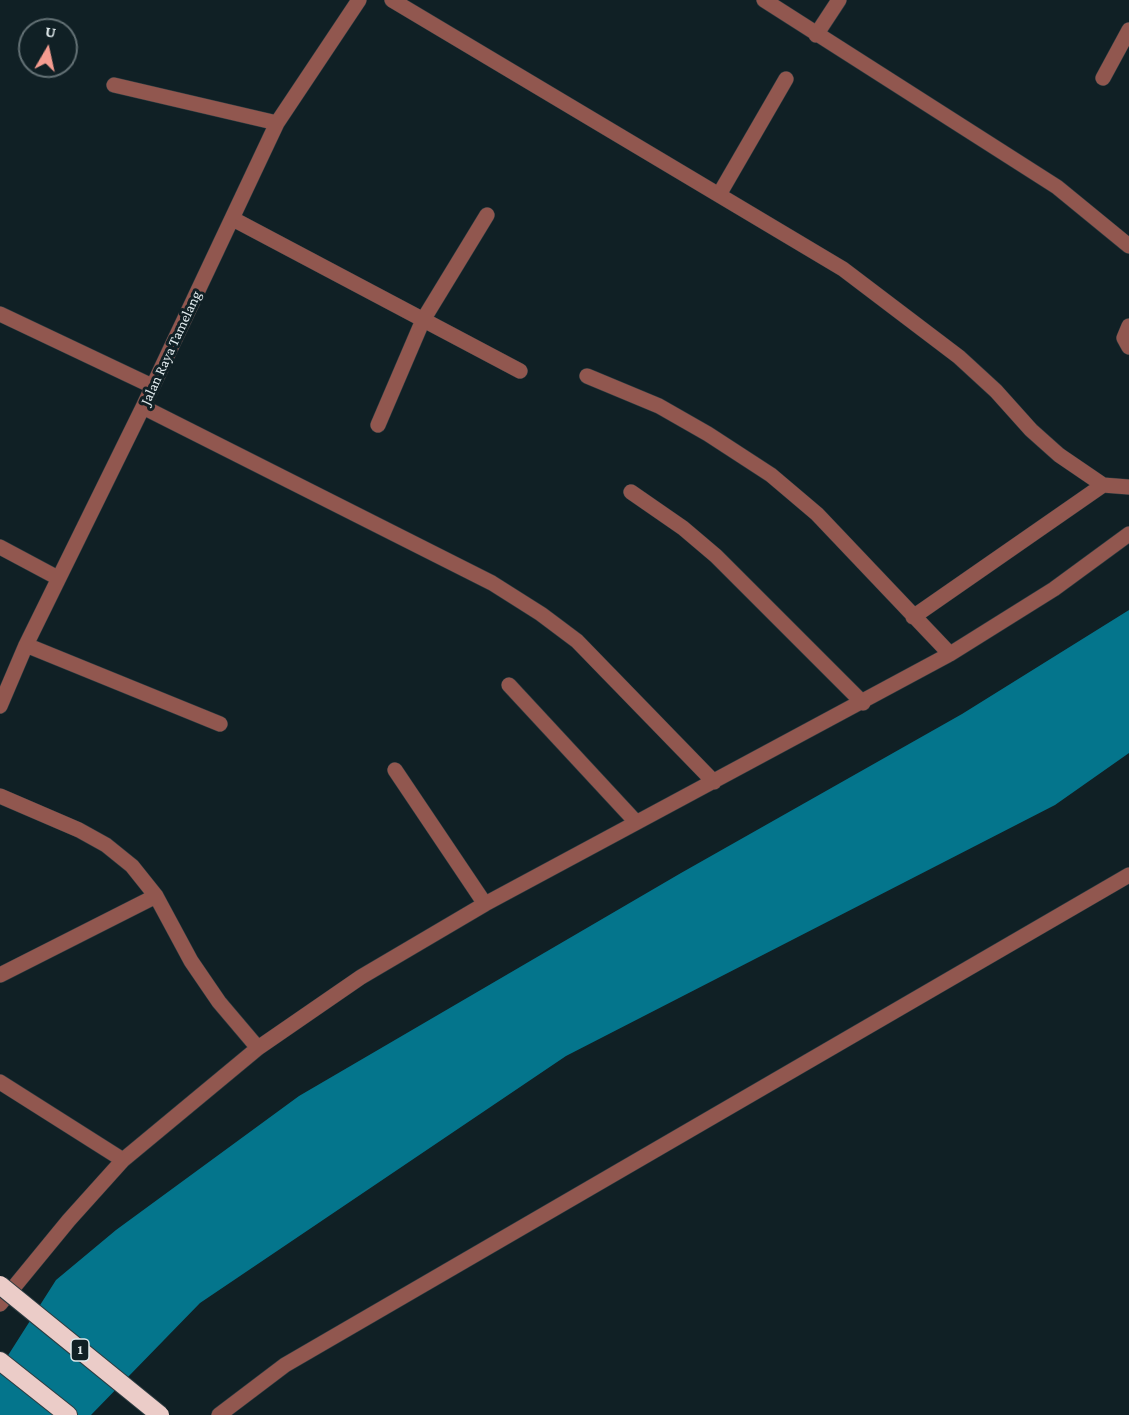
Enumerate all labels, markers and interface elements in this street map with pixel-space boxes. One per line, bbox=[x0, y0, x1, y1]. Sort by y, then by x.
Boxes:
north arrow bbox=[18, 18, 78, 78]
text: U bbox=[44, 22, 57, 41]
street label: Jalan Raya Tamelang bbox=[137, 288, 205, 408]
road number: 1 bbox=[71, 1339, 89, 1361]

